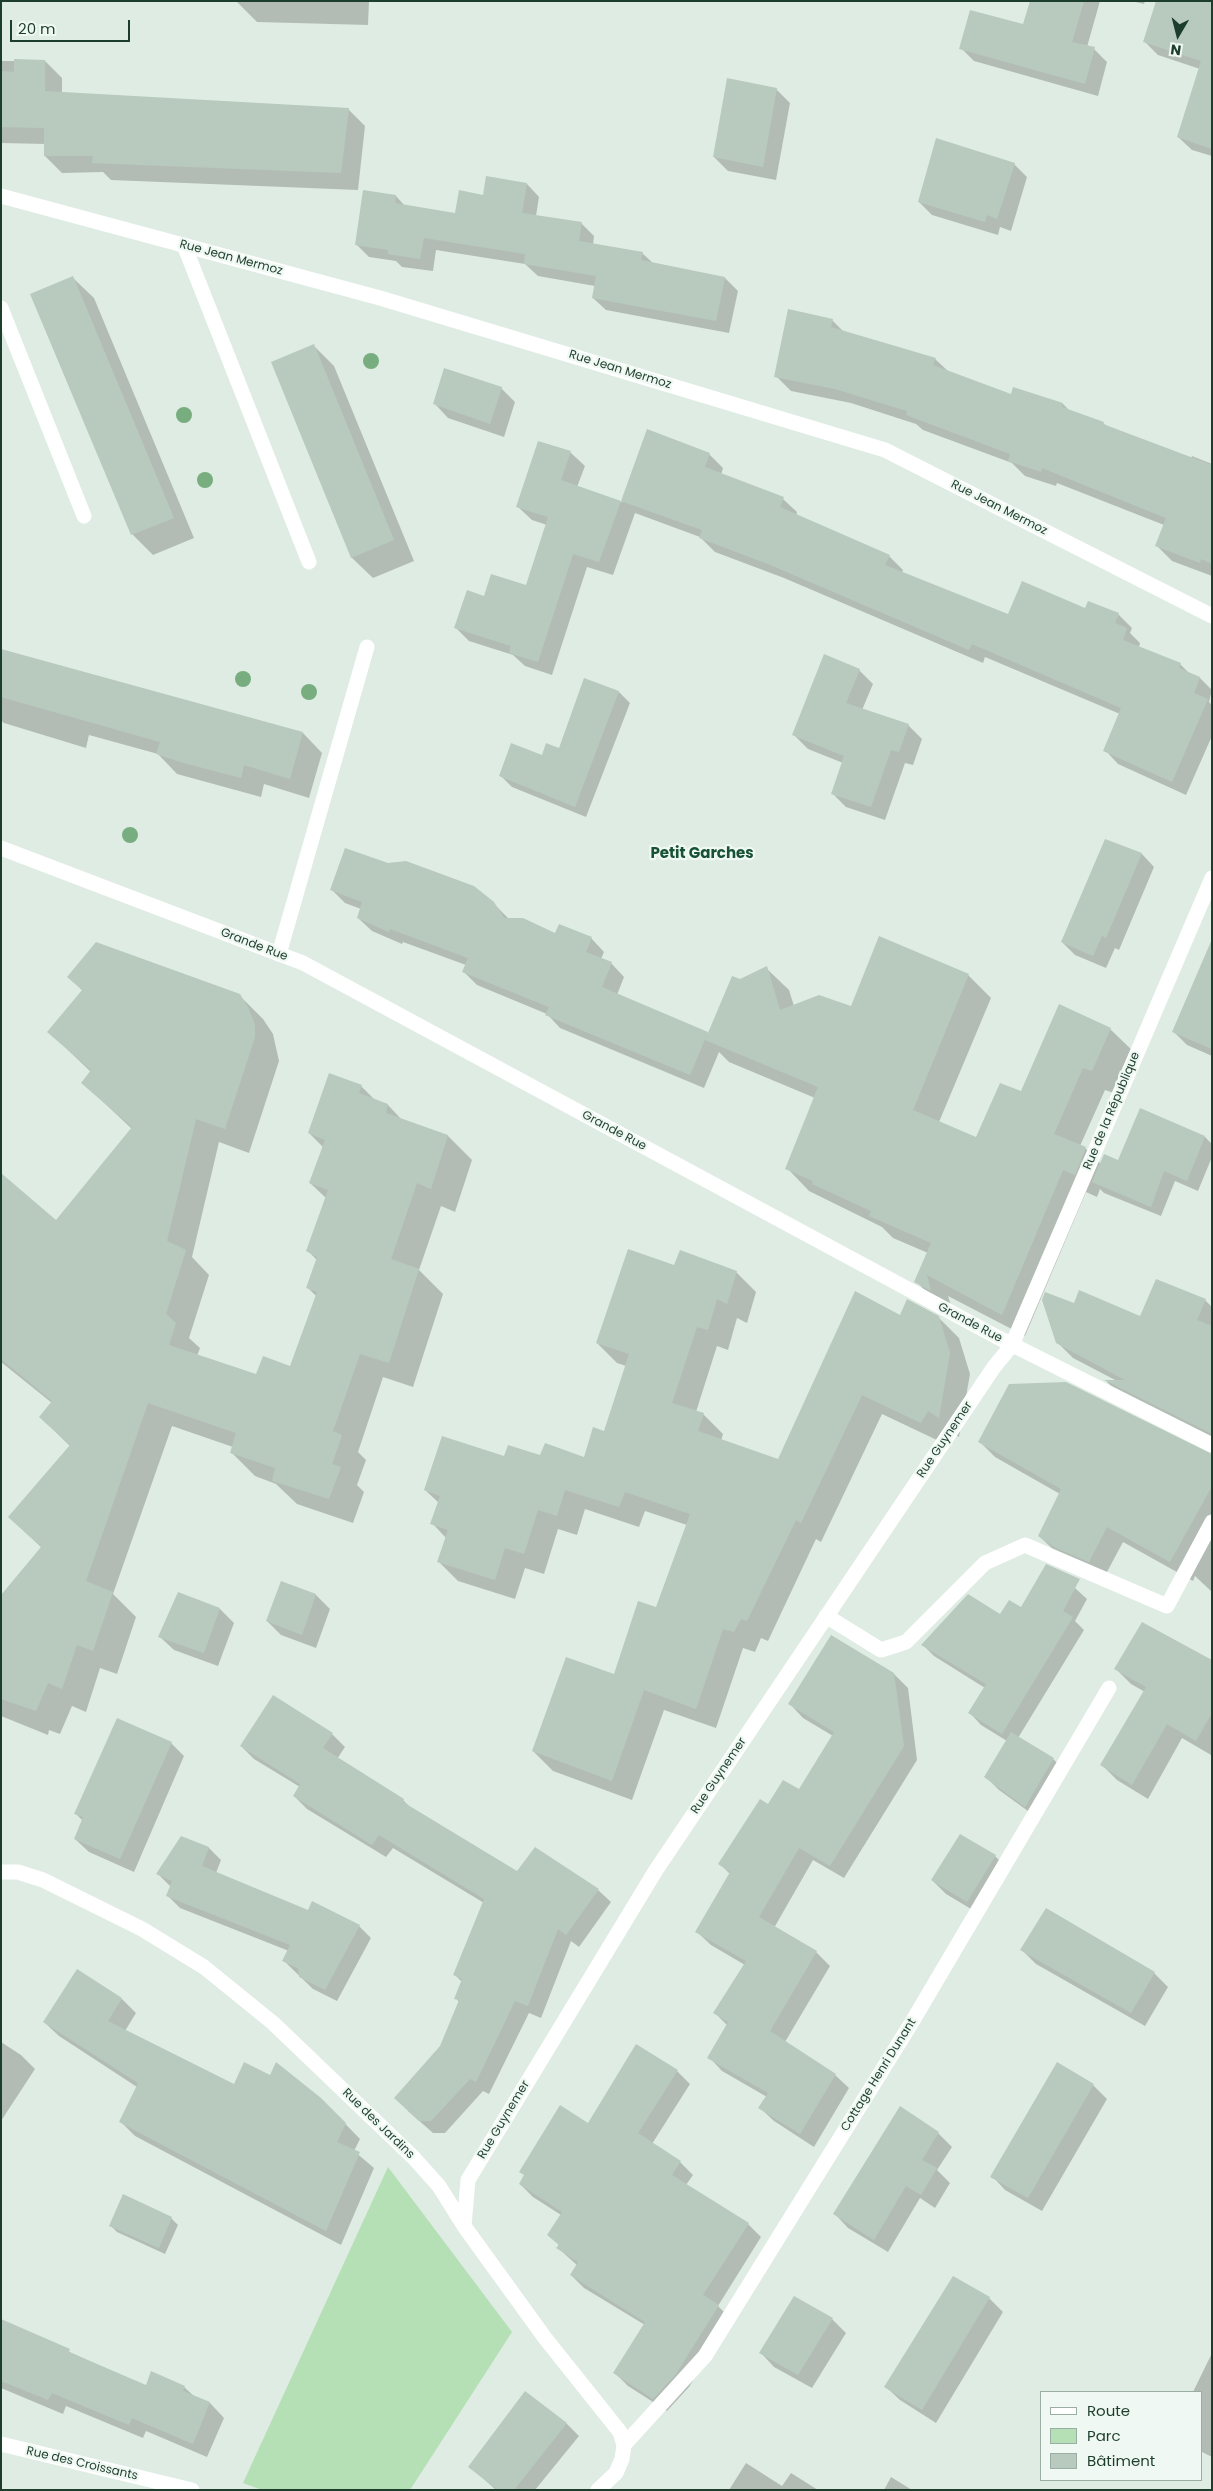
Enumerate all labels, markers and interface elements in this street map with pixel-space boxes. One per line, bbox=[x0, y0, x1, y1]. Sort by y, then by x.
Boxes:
scale bar bbox=[12, 10, 132, 42]
north arrow bbox=[1153, 10, 1203, 60]
text: 20 m bbox=[18, 18, 56, 39]
text: N bbox=[1169, 39, 1183, 60]
street label: Rue Jean Mermoz bbox=[178, 237, 284, 279]
street label: Rue Jean Mermoz bbox=[567, 348, 673, 392]
street label: Rue Jean Mermoz bbox=[948, 477, 1050, 539]
district label: Petit Garches bbox=[650, 845, 754, 863]
street label: Grande Rue bbox=[218, 926, 290, 964]
street label: Rue de la République bbox=[1081, 1050, 1143, 1172]
street label: Grande Rue bbox=[579, 1108, 649, 1154]
street label: Grande Rue bbox=[935, 1300, 1005, 1346]
street label: Rue Guynemer bbox=[914, 1399, 976, 1481]
street label: Rue Guynemer bbox=[688, 1735, 750, 1817]
street label: Cottage Henri Dunant bbox=[838, 2016, 920, 2134]
street label: Rue Guynemer bbox=[475, 2078, 533, 2162]
street label: Rue des Jardins bbox=[339, 2086, 417, 2162]
legend bbox=[1040, 2391, 1203, 2481]
text: Route bbox=[1087, 2400, 1130, 2421]
text: Parc bbox=[1087, 2425, 1121, 2446]
street label: Rue des Croissants bbox=[25, 2444, 139, 2484]
text: Bâtiment bbox=[1087, 2450, 1155, 2471]

